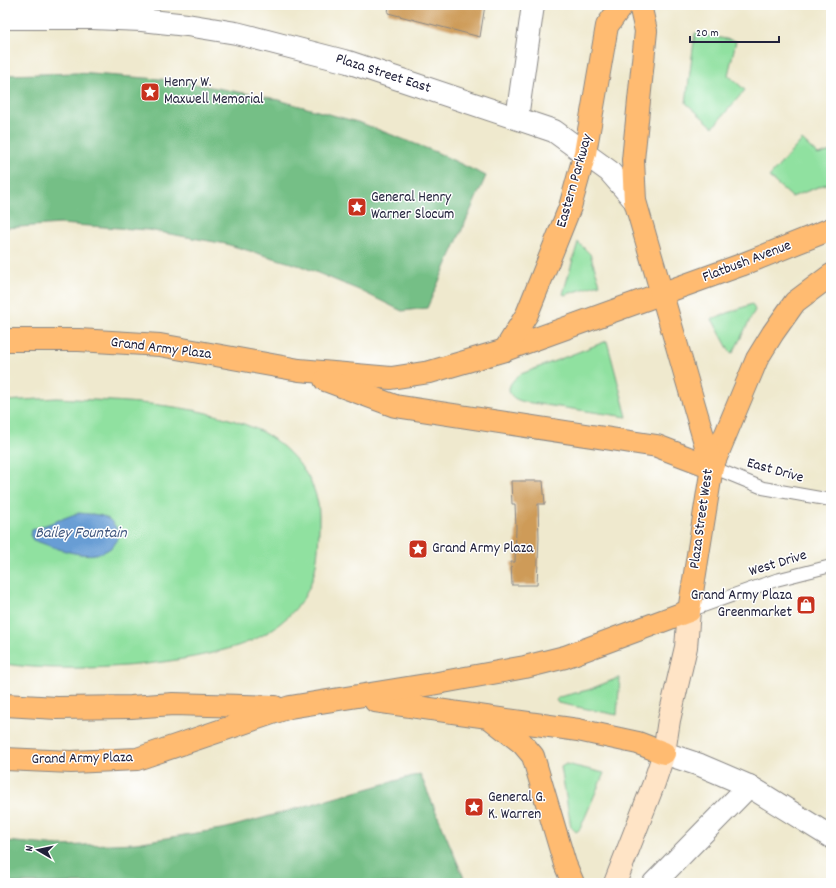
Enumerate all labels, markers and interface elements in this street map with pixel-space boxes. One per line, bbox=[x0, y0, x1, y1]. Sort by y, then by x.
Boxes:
scale bar bbox=[690, 18, 779, 44]
text: 20 m bbox=[696, 25, 719, 42]
street label: Plaza Street East bbox=[332, 48, 434, 100]
place label: Henry W. Maxwell Memorial bbox=[164, 72, 264, 111]
place icon: Henry W. Maxwell Memorial bbox=[139, 81, 161, 103]
street label: Eastern Parkway bbox=[551, 131, 599, 230]
place label: General Henry Warner Slocum bbox=[371, 187, 454, 226]
place icon: General Henry Warner Slocum bbox=[346, 196, 368, 218]
street label: Flatbush Avenue bbox=[699, 235, 795, 289]
street label: Grand Army Plaza bbox=[109, 332, 214, 366]
street label: East Drive bbox=[744, 452, 806, 490]
street label: Plaza Street West bbox=[684, 467, 720, 570]
water label: Bailey Fountain bbox=[35, 522, 127, 545]
place icon: Grand Army Plaza bbox=[407, 538, 429, 560]
place label: Grand Army Plaza bbox=[432, 538, 534, 560]
street label: West Drive bbox=[746, 545, 810, 583]
place label: Grand Army Plaza Greenmarket bbox=[691, 585, 793, 624]
shop icon: Grand Army Plaza Greenmarket bbox=[795, 594, 817, 616]
street label: Grand Army Plaza bbox=[31, 747, 134, 771]
place label: General G. K. Warren bbox=[488, 787, 545, 826]
place icon: General G. K. Warren bbox=[463, 796, 485, 818]
north arrow bbox=[18, 830, 58, 870]
text: N bbox=[22, 844, 39, 853]

